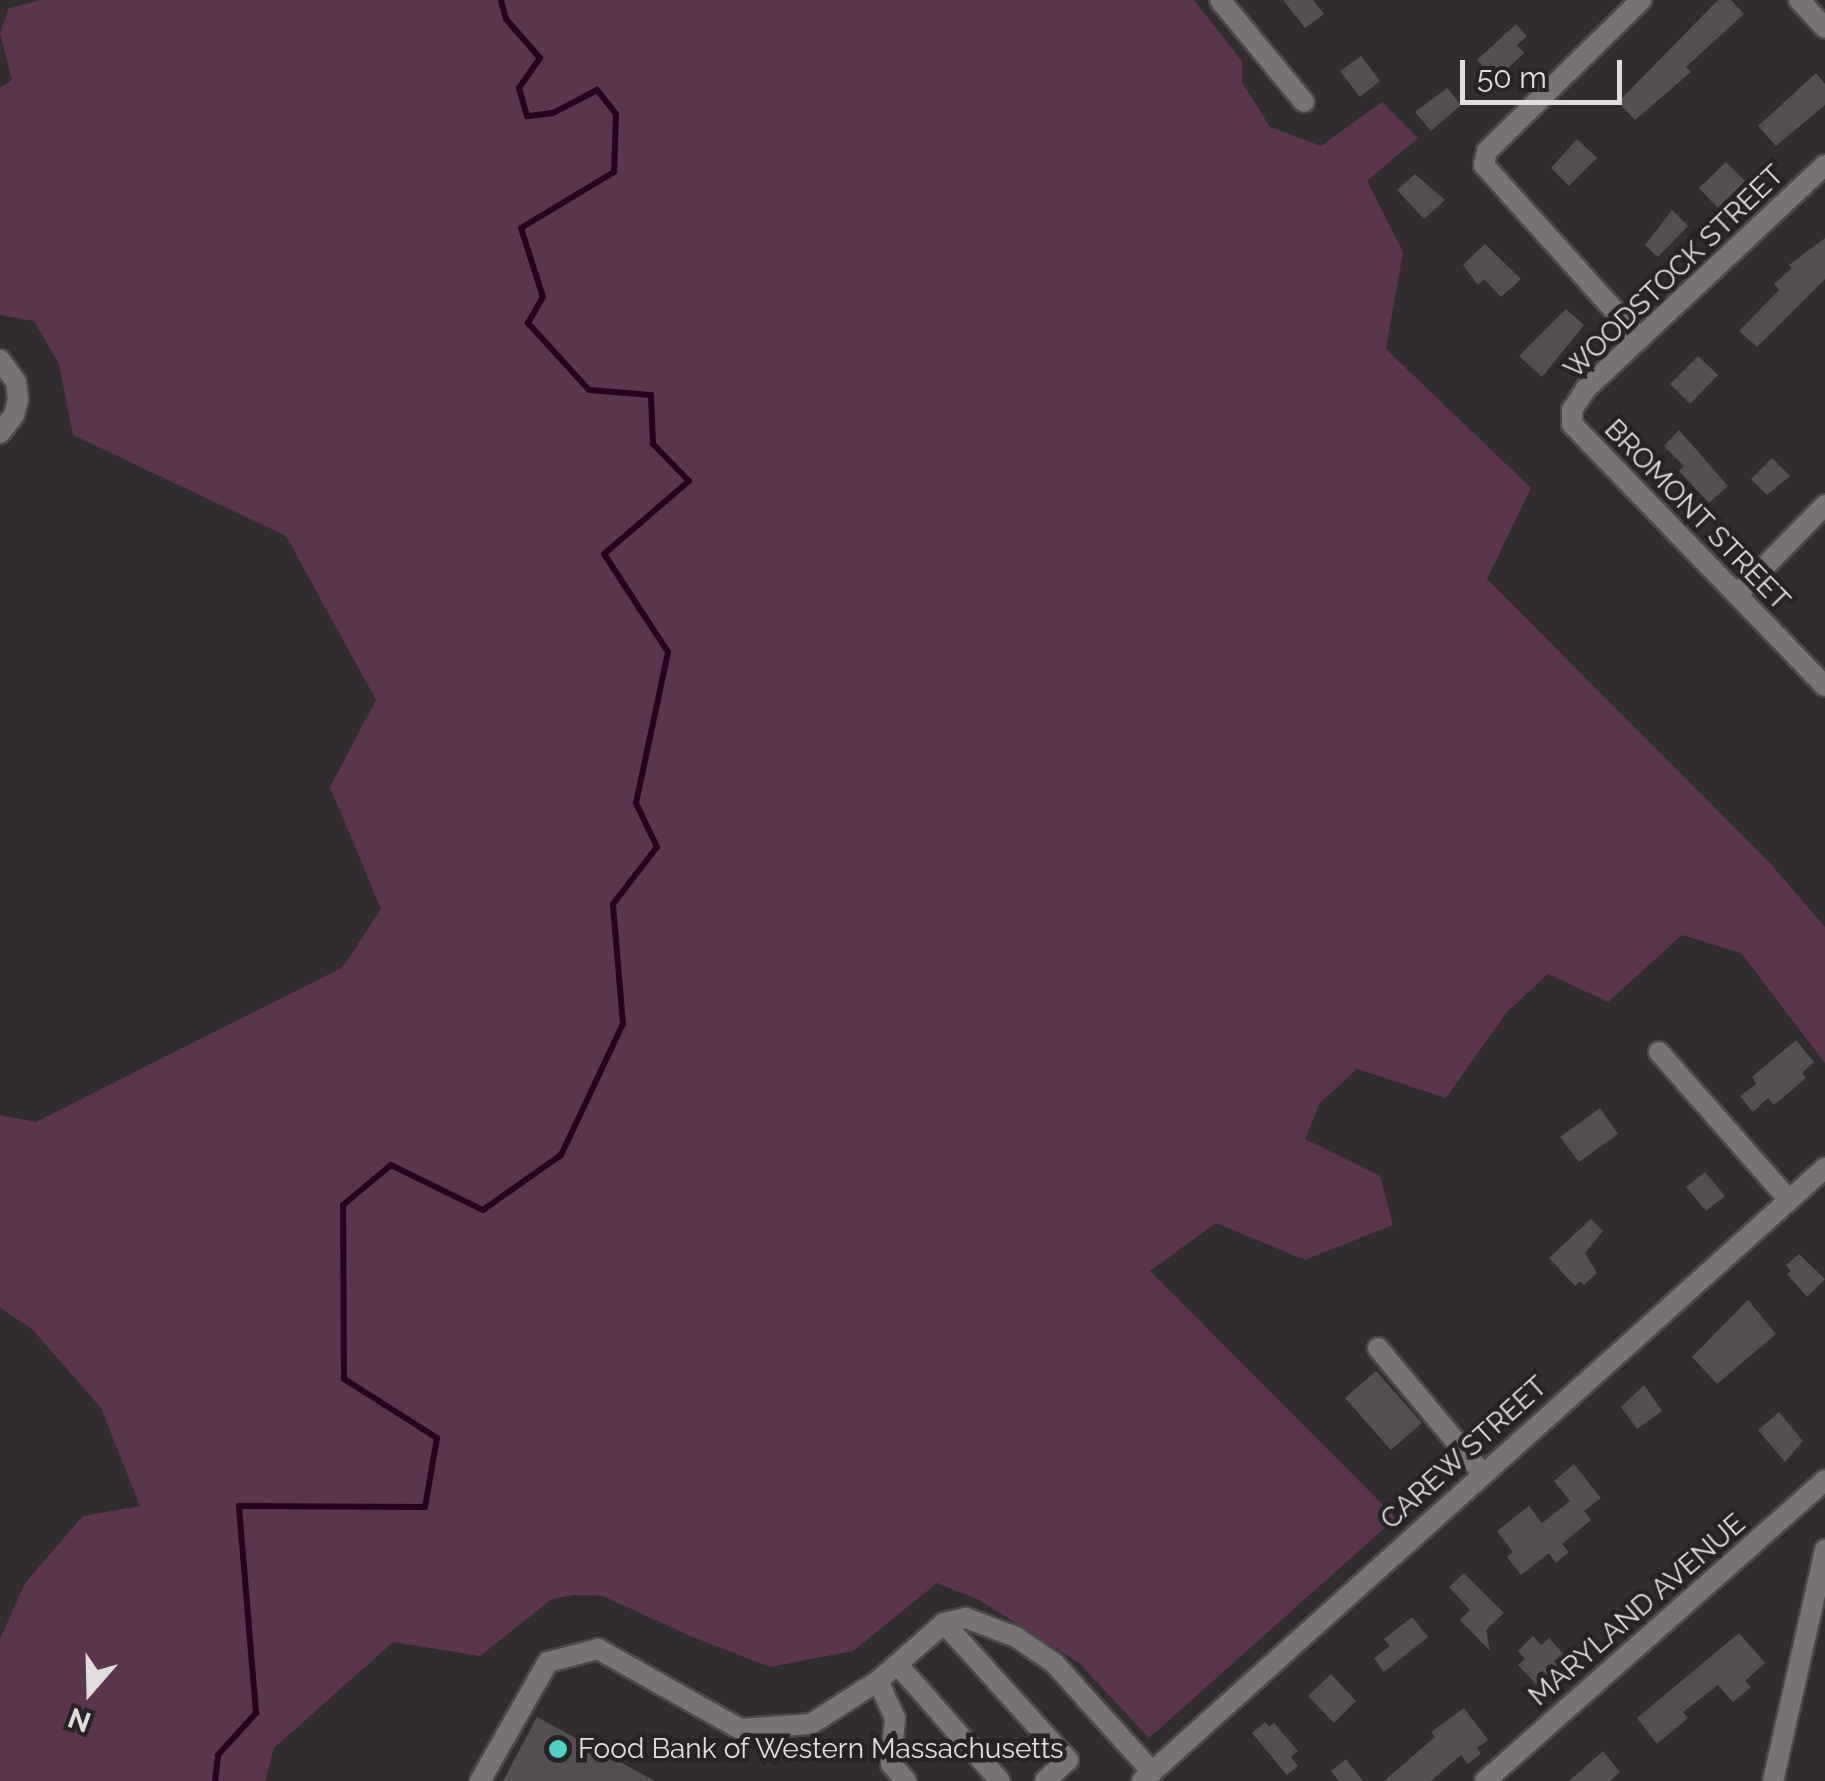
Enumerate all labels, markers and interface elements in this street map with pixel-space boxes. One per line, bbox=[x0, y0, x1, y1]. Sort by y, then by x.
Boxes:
scale bar bbox=[1465, 40, 1628, 102]
text: 50 m bbox=[1477, 60, 1547, 95]
street label: WOODSTOCK STREET bbox=[1557, 158, 1791, 386]
street label: BROMONT STREET bbox=[1597, 412, 1797, 618]
street label: CAREW STREET bbox=[1374, 1369, 1554, 1537]
street label: MARYLAND AVENUE bbox=[1522, 1507, 1752, 1713]
north arrow bbox=[40, 1641, 140, 1741]
text: N bbox=[64, 1701, 95, 1739]
place label: Food Bank of Western Massachusetts bbox=[578, 1732, 1065, 1766]
marker: Food Bank of Western Massachusetts bbox=[547, 1738, 569, 1760]

